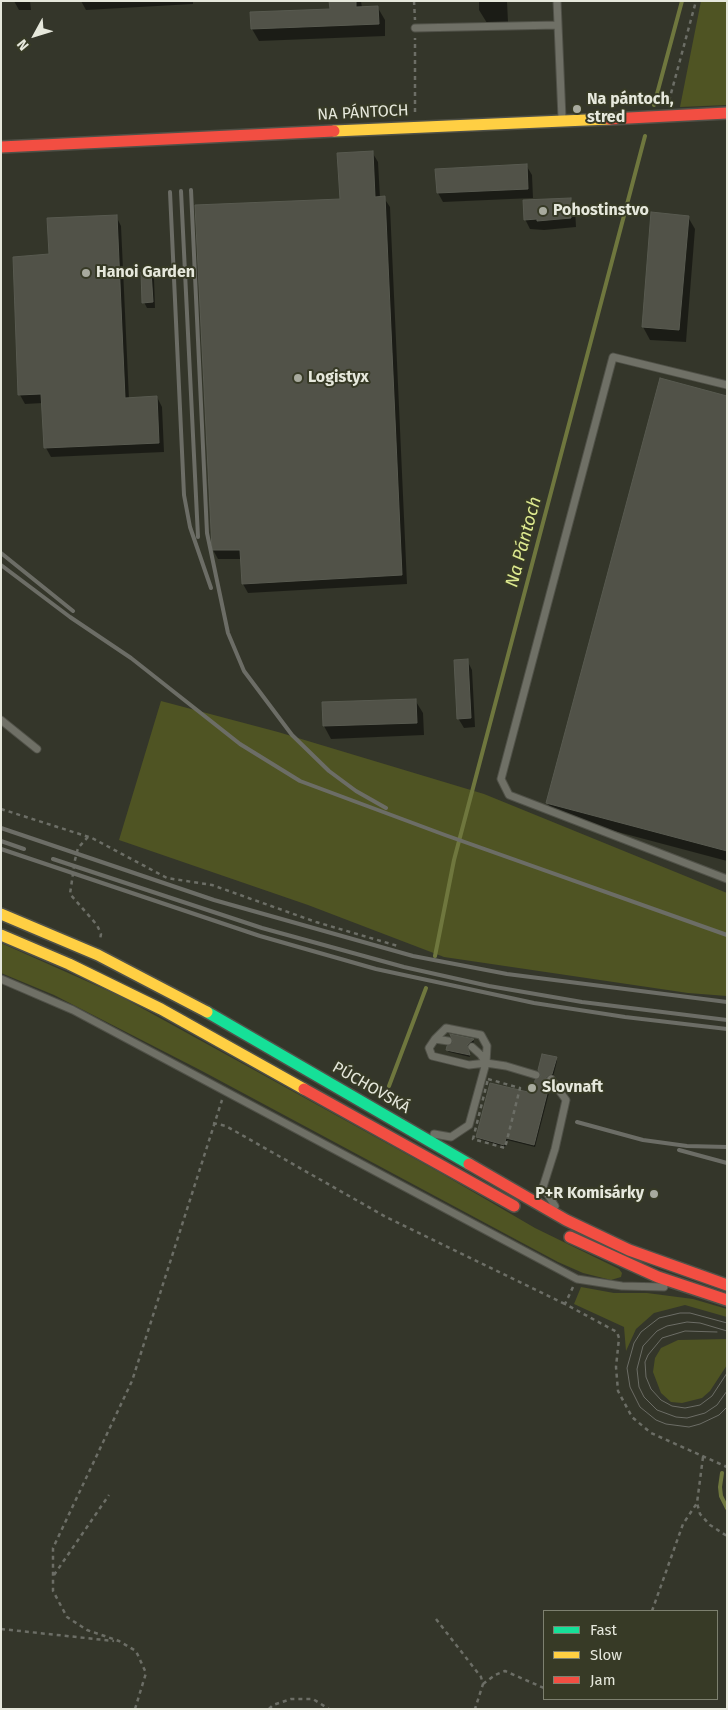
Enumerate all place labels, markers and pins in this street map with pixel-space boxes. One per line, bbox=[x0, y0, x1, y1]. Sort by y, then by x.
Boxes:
place label: Na pántoch, stred bbox=[587, 90, 674, 128]
marker: Na pántoch, stred bbox=[571, 103, 583, 115]
place label: Pohostinstvo bbox=[553, 201, 649, 221]
marker: Pohostinstvo bbox=[537, 205, 549, 217]
place label: Hanoi Garden bbox=[96, 263, 195, 283]
marker: Hanoi Garden bbox=[80, 267, 92, 279]
place label: Logistyx bbox=[308, 368, 369, 388]
marker: Logistyx bbox=[292, 372, 304, 384]
place label: Slovnaft bbox=[542, 1078, 603, 1098]
marker: Slovnaft bbox=[526, 1082, 538, 1094]
place label: P+R Komisárky bbox=[535, 1184, 644, 1204]
marker: P+R Komisárky bbox=[648, 1188, 660, 1200]

